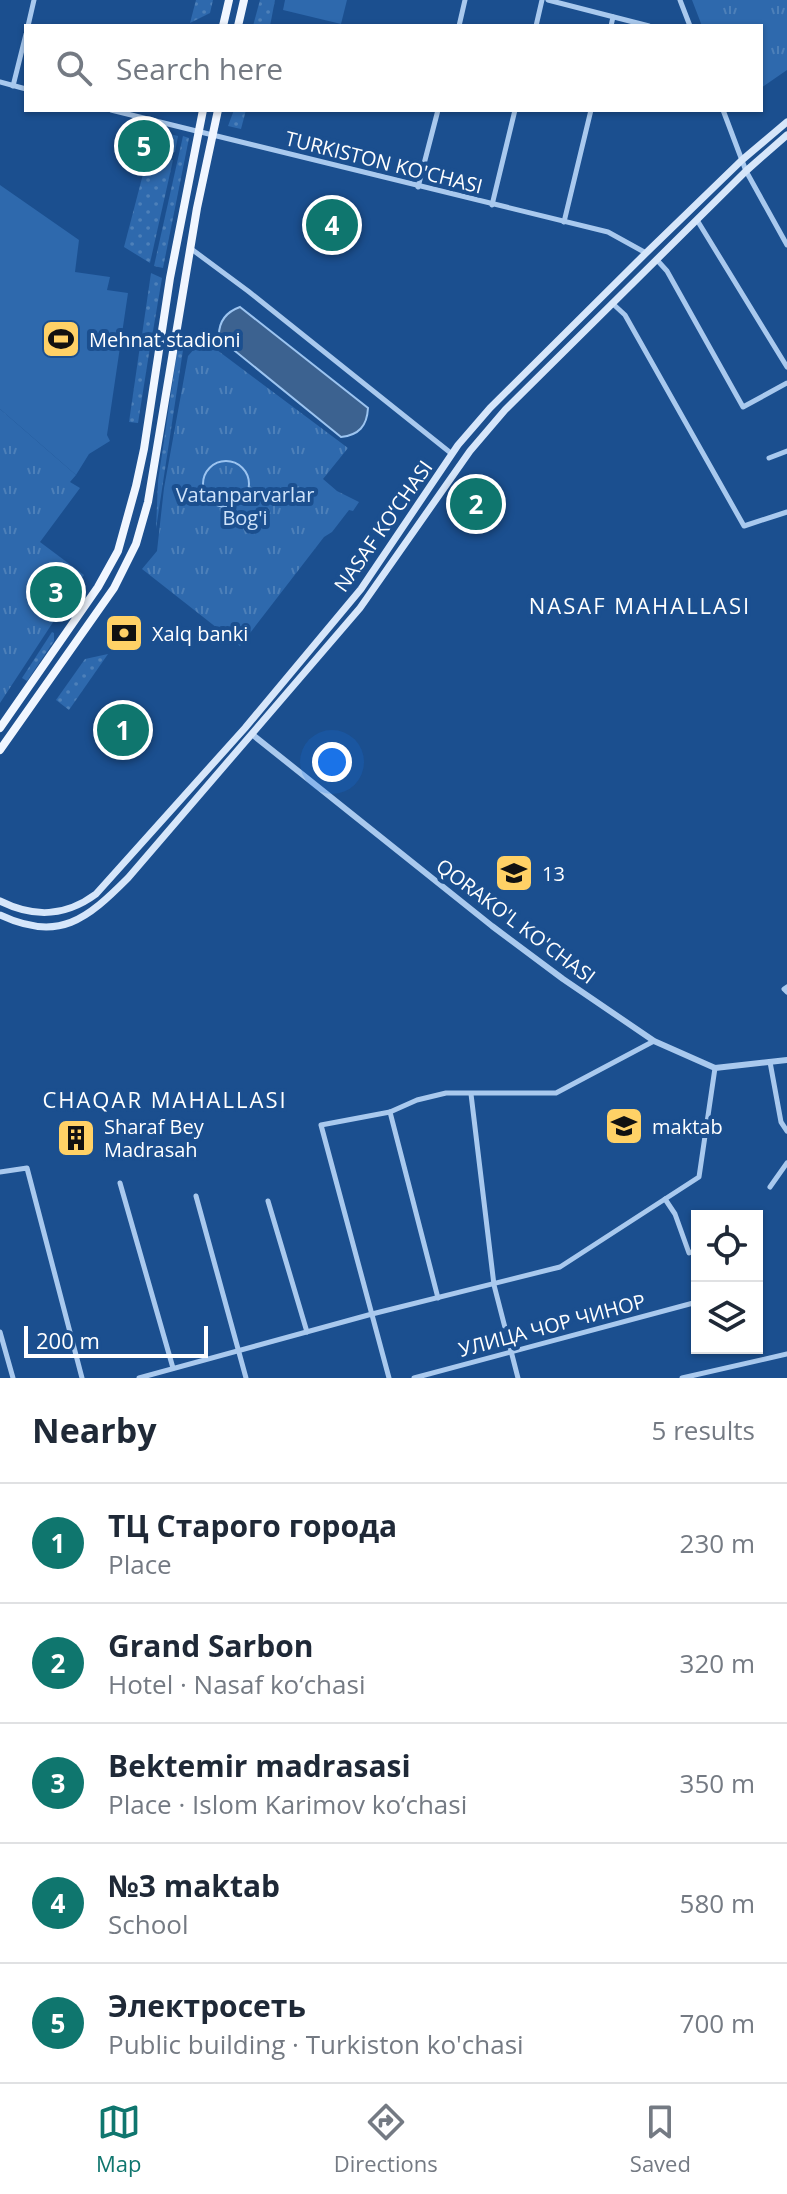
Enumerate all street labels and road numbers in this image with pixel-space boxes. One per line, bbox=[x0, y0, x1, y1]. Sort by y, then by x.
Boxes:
street label: TURKISTON KO'CHASI bbox=[283, 124, 485, 200]
street label: NASAF KO‘CHASI bbox=[328, 455, 438, 597]
street label: QORAKO'L KO'CHASI bbox=[431, 852, 601, 990]
street label: УЛИЦА ЧОР ЧИНОР bbox=[456, 1287, 648, 1363]

